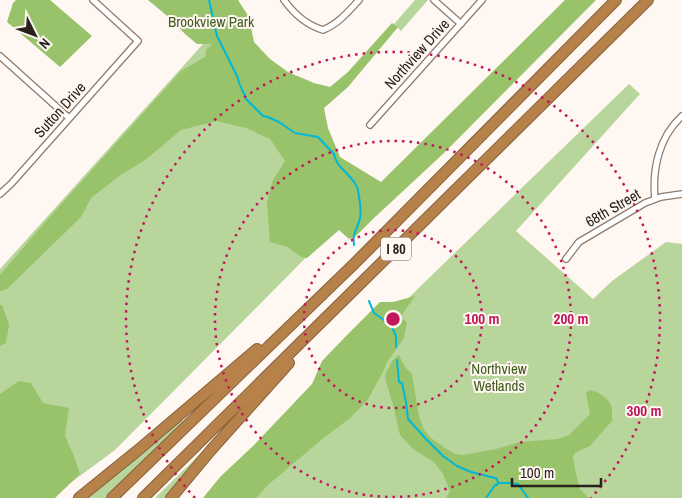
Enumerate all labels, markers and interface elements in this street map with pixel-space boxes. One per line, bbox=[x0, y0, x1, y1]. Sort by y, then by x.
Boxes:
north arrow bbox=[10, 10, 60, 60]
park label: Brookview Park bbox=[168, 11, 255, 32]
street label: Northview Drive bbox=[379, 14, 454, 93]
text: N bbox=[35, 35, 54, 53]
street label: Sutton Drive bbox=[29, 77, 90, 142]
street label: 68th Street bbox=[581, 183, 645, 232]
road number: I 80 bbox=[381, 238, 411, 260]
text: 100 m bbox=[465, 308, 499, 329]
text: 200 m bbox=[554, 308, 588, 329]
centre of rings bbox=[384, 310, 402, 328]
park label: Northview Wetlands bbox=[471, 358, 527, 396]
text: 300 m bbox=[627, 400, 661, 421]
scale bar bbox=[512, 456, 601, 488]
text: 100 m bbox=[520, 462, 554, 483]

